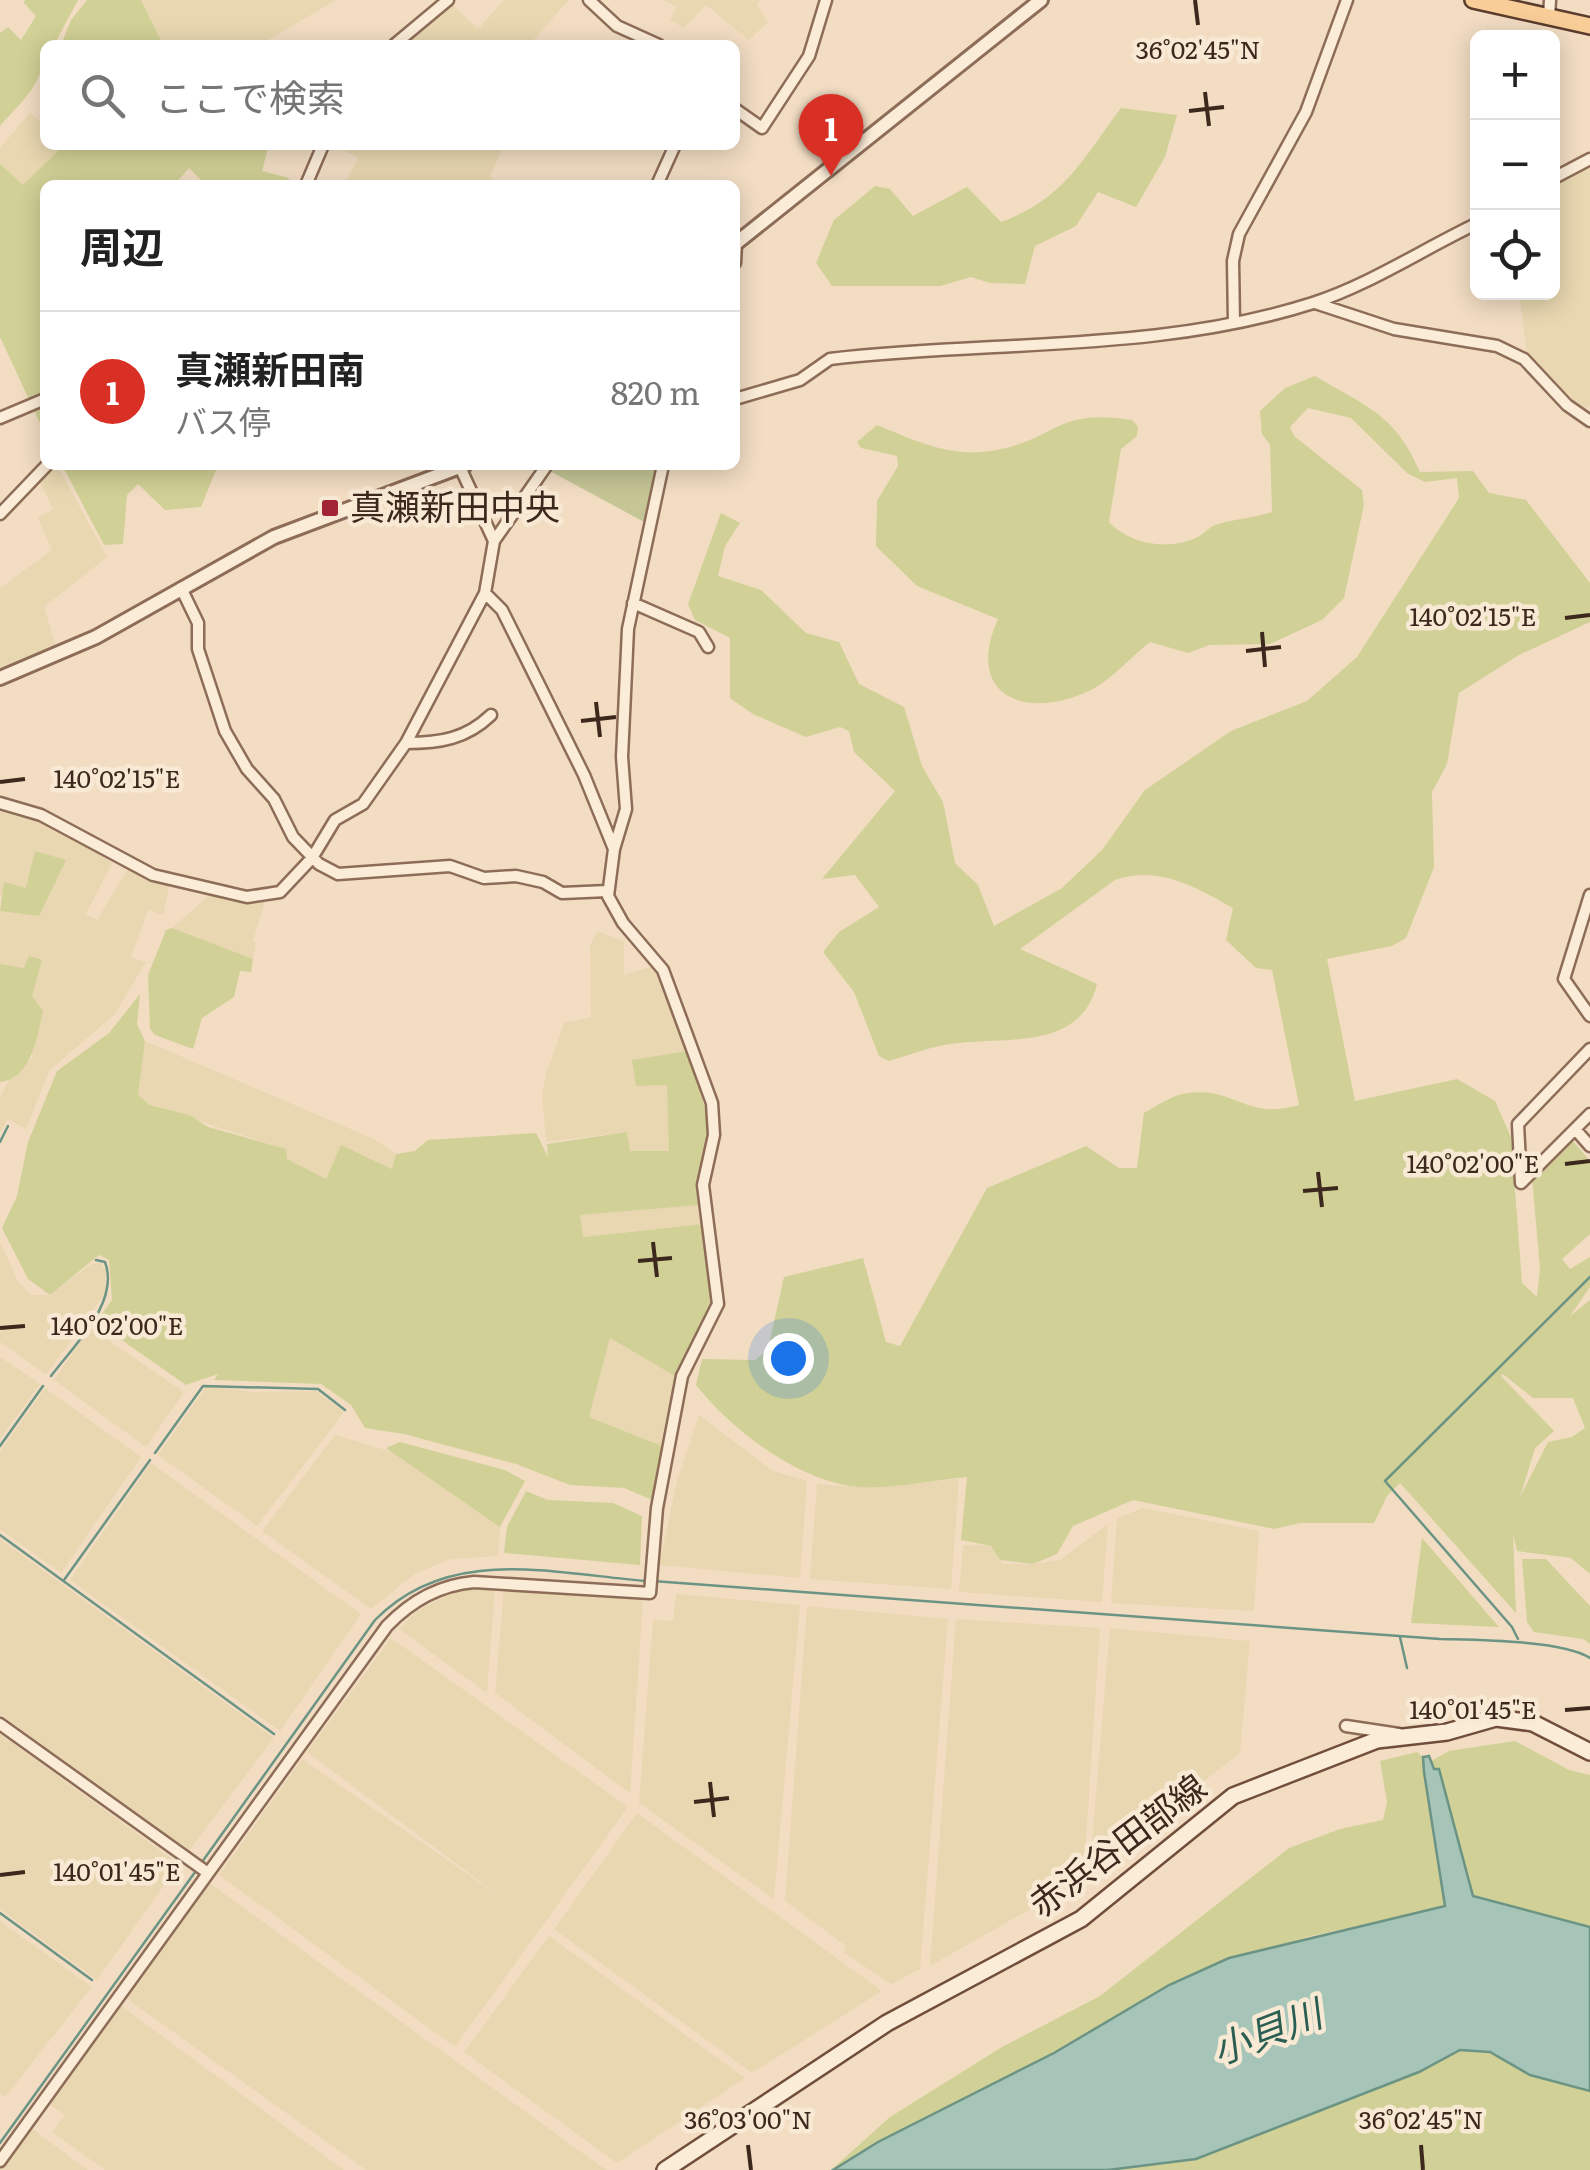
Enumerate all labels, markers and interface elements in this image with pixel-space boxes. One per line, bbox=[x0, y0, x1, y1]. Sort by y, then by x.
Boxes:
text: 36°02'45"N bbox=[1136, 30, 1260, 67]
map controls bbox=[1470, 30, 1560, 300]
button: + bbox=[1470, 30, 1560, 120]
search box bbox=[40, 40, 740, 150]
text: ここで検索 bbox=[155, 67, 345, 124]
icon: search bbox=[75, 68, 130, 123]
pin: 1 bbox=[798, 94, 864, 176]
button: − bbox=[1470, 120, 1560, 210]
button: locate bbox=[1470, 210, 1560, 300]
text: 周辺 bbox=[80, 214, 164, 276]
text: 真瀬新田南 bbox=[175, 339, 365, 396]
text: 1 bbox=[106, 367, 119, 415]
text: 820 m bbox=[611, 367, 700, 415]
text: バス停 bbox=[175, 396, 271, 444]
place label: 真瀬新田中央 bbox=[350, 479, 560, 531]
marker: 真瀬新田中央 bbox=[319, 497, 341, 519]
text: 140°02'15"E bbox=[1410, 597, 1536, 634]
text: 140°02'15"E bbox=[54, 759, 180, 796]
text: 140°02'00"E bbox=[1407, 1144, 1539, 1181]
text: 140°02'00"E bbox=[51, 1306, 183, 1343]
your location bbox=[763, 1333, 814, 1384]
text: 140°01'45"E bbox=[1409, 1690, 1537, 1727]
street label: 赤浜谷田部線 bbox=[1017, 1760, 1216, 1928]
text: 140°01'45"E bbox=[53, 1852, 181, 1889]
water label: 小貝川 bbox=[1202, 1981, 1333, 2077]
text: 36°03'00"N bbox=[684, 2100, 812, 2137]
text: 36°02'45"N bbox=[1359, 2100, 1483, 2137]

